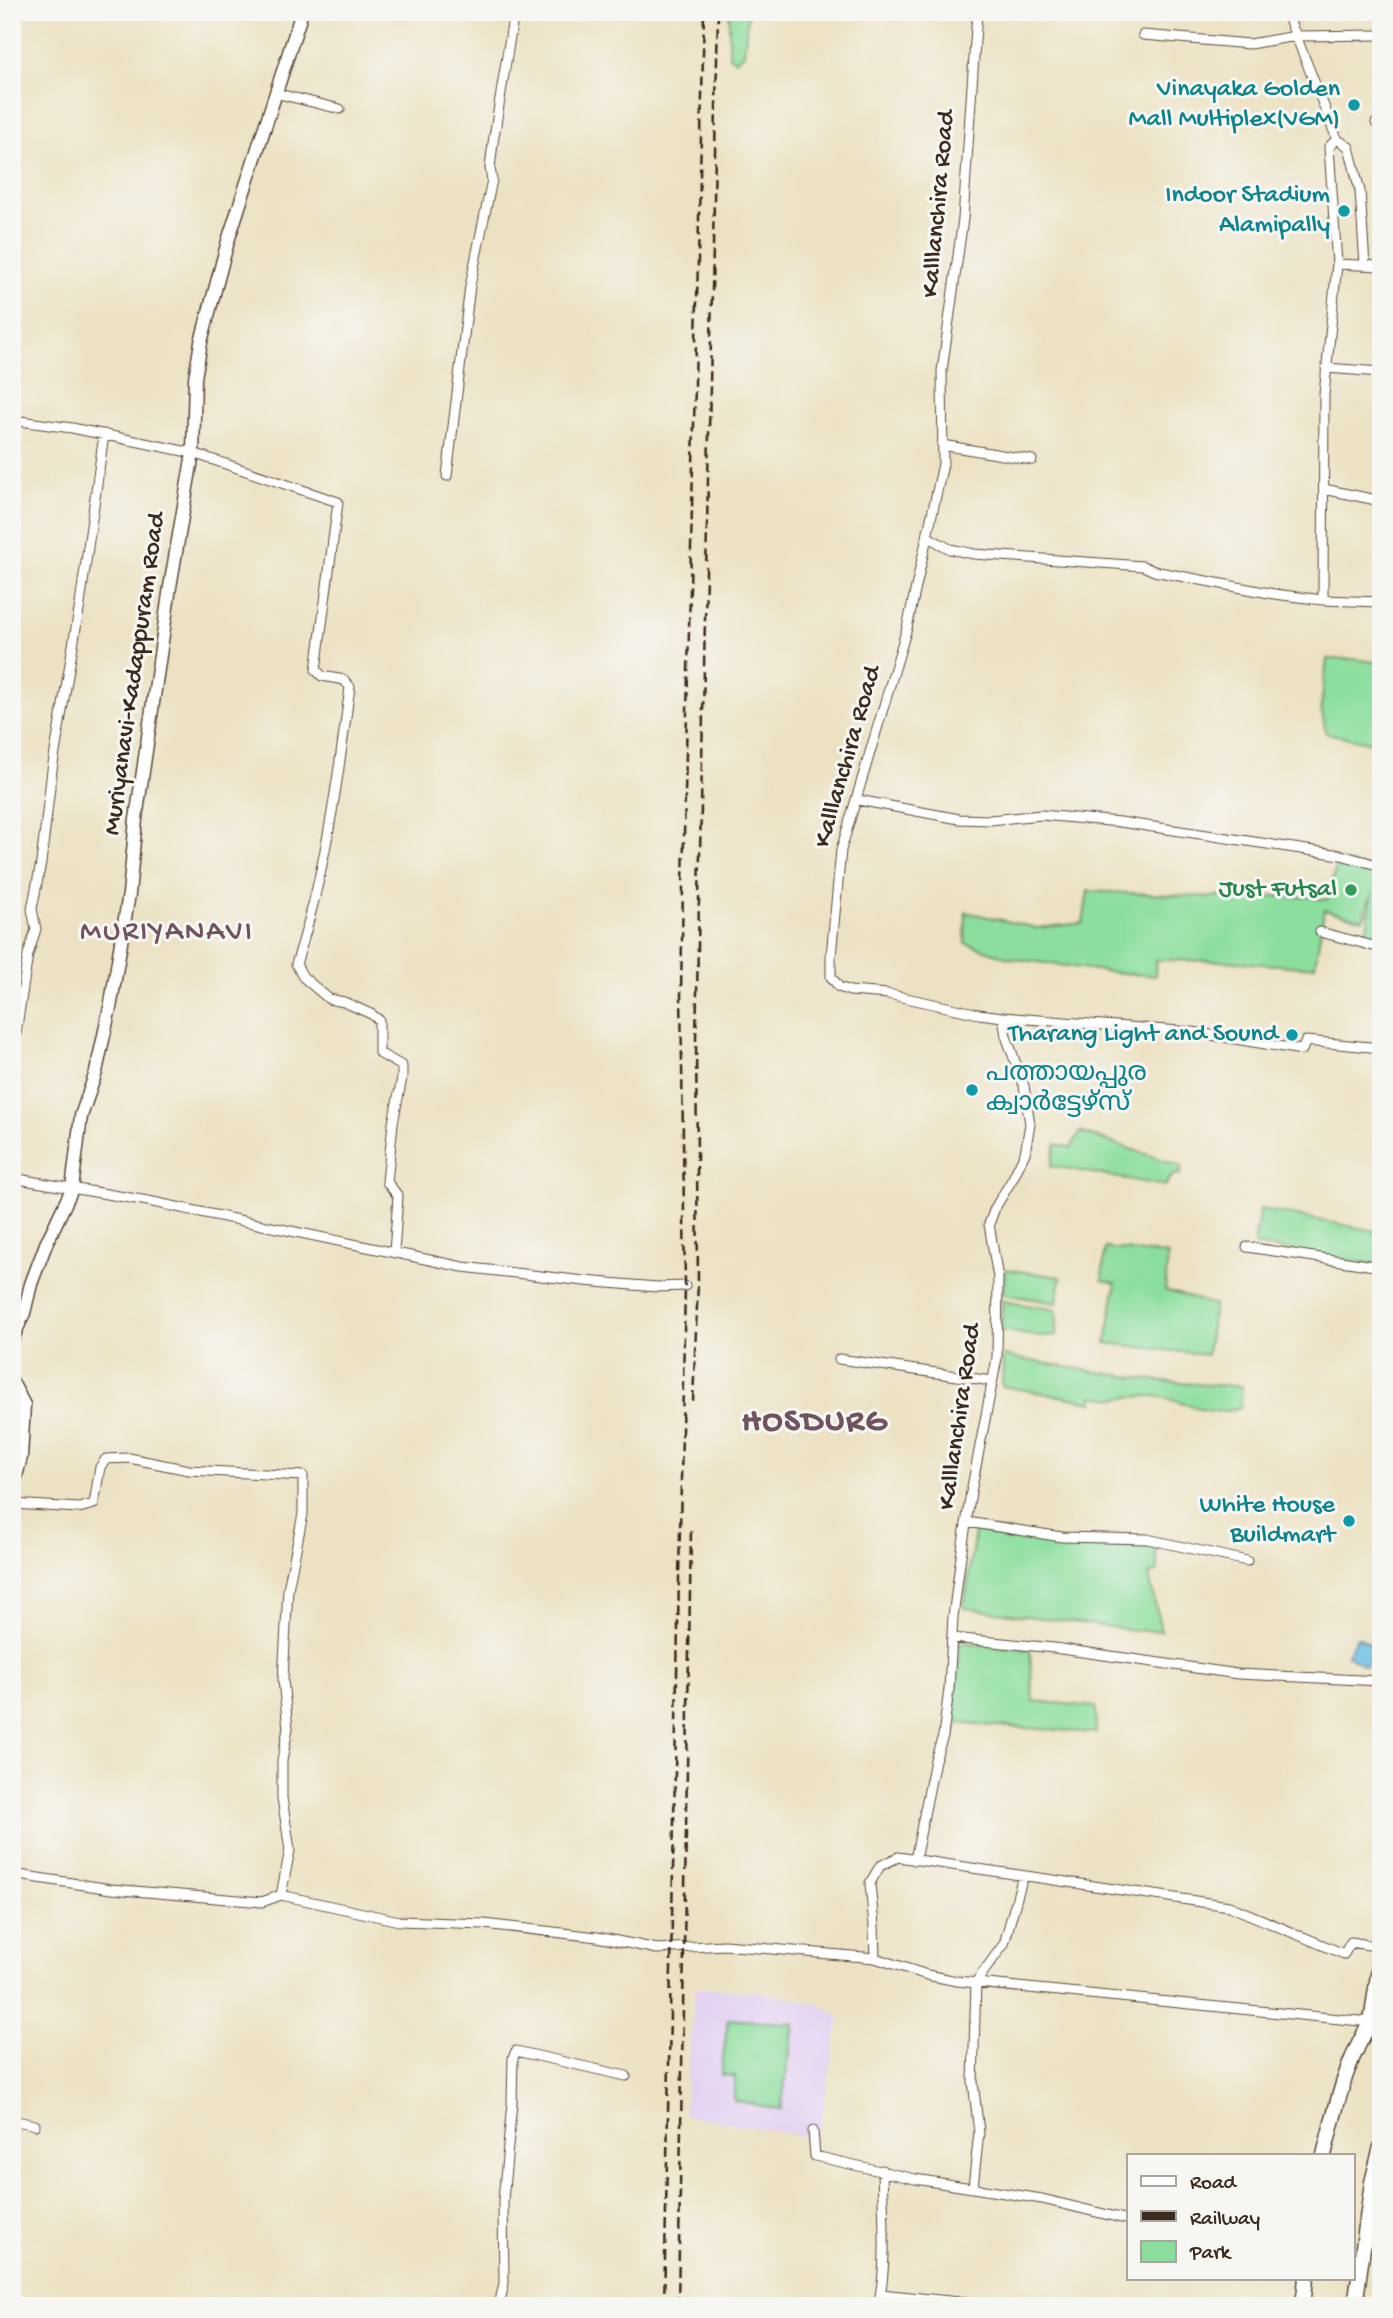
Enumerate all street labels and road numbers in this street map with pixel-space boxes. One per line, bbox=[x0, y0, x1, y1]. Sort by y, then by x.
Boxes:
street label: Kalllanchira Road bbox=[916, 107, 964, 299]
street label: Muriyanavi-Kadappuram Road bbox=[98, 509, 174, 837]
street label: Kalllanchira Road bbox=[808, 661, 890, 852]
street label: Kalllanchira Road bbox=[933, 1320, 990, 1512]

